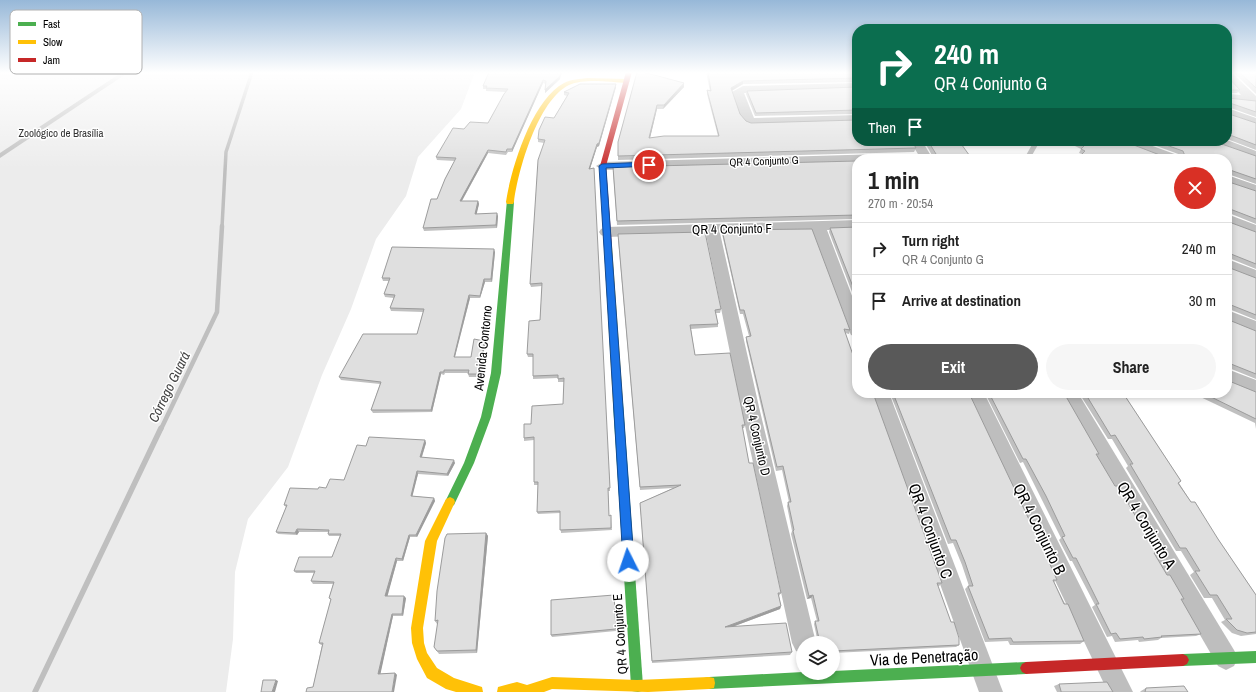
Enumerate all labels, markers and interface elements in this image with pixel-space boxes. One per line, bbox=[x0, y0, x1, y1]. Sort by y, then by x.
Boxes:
legend bbox=[10, 10, 142, 74]
text: Fast bbox=[43, 17, 61, 31]
text: Slow bbox=[43, 35, 63, 49]
text: 240 m bbox=[934, 35, 999, 73]
icon: right bbox=[868, 40, 920, 92]
text: Jam bbox=[43, 53, 60, 67]
text: QR 4 Conjunto G bbox=[934, 71, 1047, 96]
icon: arrive bbox=[904, 116, 926, 138]
text: Then bbox=[868, 117, 896, 138]
park label: Zoológico de Brasília bbox=[18, 126, 104, 140]
pin bbox=[632, 148, 666, 182]
street label: QR 4 Conjunto G bbox=[729, 153, 799, 169]
icon: arrive bbox=[638, 154, 660, 176]
text: 1 min bbox=[868, 164, 919, 196]
button: close bbox=[1174, 167, 1216, 209]
text: 270 m · 20:54 bbox=[868, 195, 933, 212]
street label: QR 4 Conjunto F bbox=[692, 220, 773, 238]
text: Turn right bbox=[902, 230, 959, 251]
icon: right bbox=[868, 238, 890, 260]
text: 240 m bbox=[1182, 238, 1216, 259]
text: QR 4 Conjunto G bbox=[902, 251, 984, 268]
icon: arrive bbox=[868, 290, 890, 312]
text: Arrive at destination bbox=[902, 290, 1021, 311]
text: 30 m bbox=[1189, 290, 1216, 311]
street label: Avenida Contorno bbox=[470, 304, 496, 393]
button: Exit bbox=[868, 344, 1038, 390]
button: Share bbox=[1046, 344, 1216, 390]
water label: Córrego Guará bbox=[144, 349, 194, 425]
street label: QR 4 Conjunto D bbox=[740, 395, 774, 478]
street label: QR 4 Conjunto A bbox=[1112, 477, 1182, 573]
street label: QR 4 Conjunto C bbox=[904, 480, 958, 582]
street label: QR 4 Conjunto B bbox=[1008, 480, 1072, 579]
position arrow bbox=[607, 540, 649, 582]
street label: QR 4 Conjunto E bbox=[609, 593, 631, 675]
map controls bbox=[796, 636, 840, 680]
button: layers bbox=[796, 636, 840, 680]
street label: Via de Penetração bbox=[869, 643, 979, 671]

